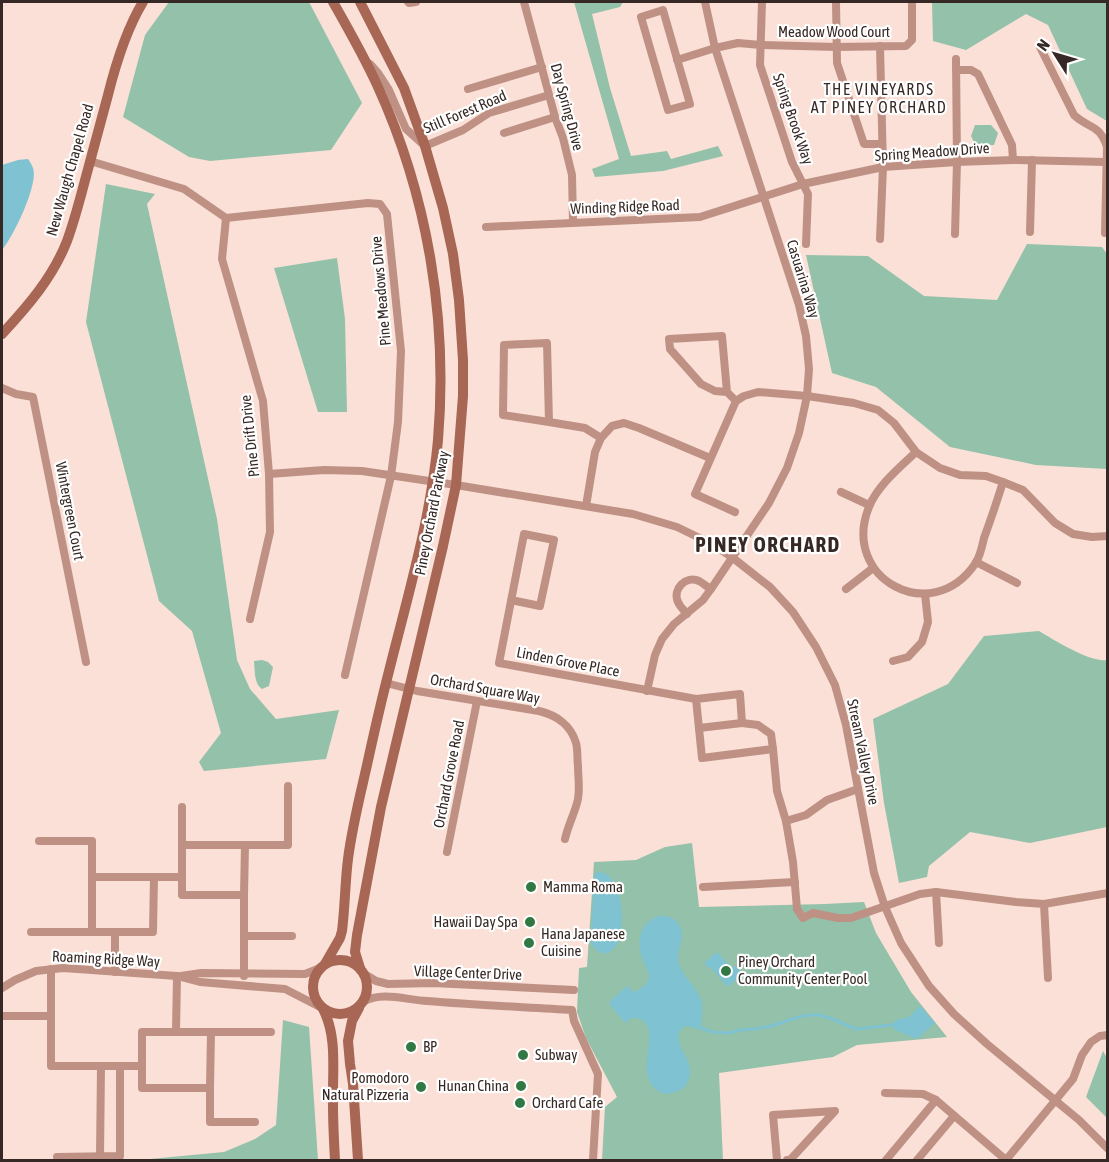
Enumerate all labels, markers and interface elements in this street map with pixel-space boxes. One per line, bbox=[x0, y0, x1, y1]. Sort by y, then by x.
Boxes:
street label: Meadow Wood Court bbox=[778, 23, 890, 40]
north arrow bbox=[1025, 24, 1085, 84]
text: N bbox=[1033, 36, 1053, 54]
street label: Day Spring Drive bbox=[548, 61, 587, 153]
street label: Spring Brook Way bbox=[770, 71, 817, 166]
district label: THE VINEYARDS AT PINEY ORCHARD bbox=[811, 80, 947, 116]
street label: Still Forest Road bbox=[421, 86, 509, 137]
street label: New Waugh Chapel Road bbox=[43, 102, 97, 238]
street label: Spring Meadow Drive bbox=[874, 139, 990, 164]
street label: Winding Ridge Road bbox=[570, 196, 680, 217]
street label: Pine Meadows Drive bbox=[367, 235, 394, 347]
street label: Casuarina Way bbox=[784, 238, 823, 320]
street label: Pine Drift Drive bbox=[237, 394, 262, 478]
street label: Piney Orchard Parkway bbox=[411, 449, 452, 576]
street label: Wintergreen Court bbox=[53, 460, 88, 562]
district label: PINEY ORCHARD bbox=[695, 532, 841, 556]
street label: Linden Grove Place bbox=[515, 643, 621, 680]
street label: Orchard Square Way bbox=[429, 670, 541, 707]
street label: Stream Valley Drive bbox=[844, 698, 883, 806]
street label: Orchard Grove Road bbox=[430, 719, 467, 829]
place label: Mamma Roma bbox=[543, 878, 623, 895]
marker: Mamma Roma bbox=[524, 880, 538, 894]
place label: Hawaii Day Spa bbox=[434, 913, 518, 930]
marker: Hawaii Day Spa bbox=[523, 915, 537, 929]
place label: Hana Japanese Cuisine bbox=[541, 925, 625, 959]
marker: Hana Japanese Cuisine bbox=[522, 936, 536, 950]
street label: Roaming Ridge Way bbox=[52, 947, 161, 970]
place label: Piney Orchard Community Center Pool bbox=[738, 953, 868, 987]
street label: Village Center Drive bbox=[414, 962, 523, 983]
marker: Piney Orchard Community Center Pool bbox=[719, 964, 733, 978]
place label: BP bbox=[423, 1038, 437, 1055]
marker: BP bbox=[404, 1040, 418, 1054]
place label: Subway bbox=[535, 1046, 577, 1063]
marker: Subway bbox=[516, 1048, 530, 1062]
place label: Pomodoro Natural Pizzeria bbox=[322, 1069, 409, 1103]
place label: Hunan China bbox=[438, 1077, 509, 1094]
marker: Hunan China bbox=[514, 1079, 528, 1093]
marker: Pomodoro Natural Pizzeria bbox=[414, 1080, 428, 1094]
place label: Orchard Cafe bbox=[532, 1094, 603, 1111]
marker: Orchard Cafe bbox=[513, 1096, 527, 1110]

